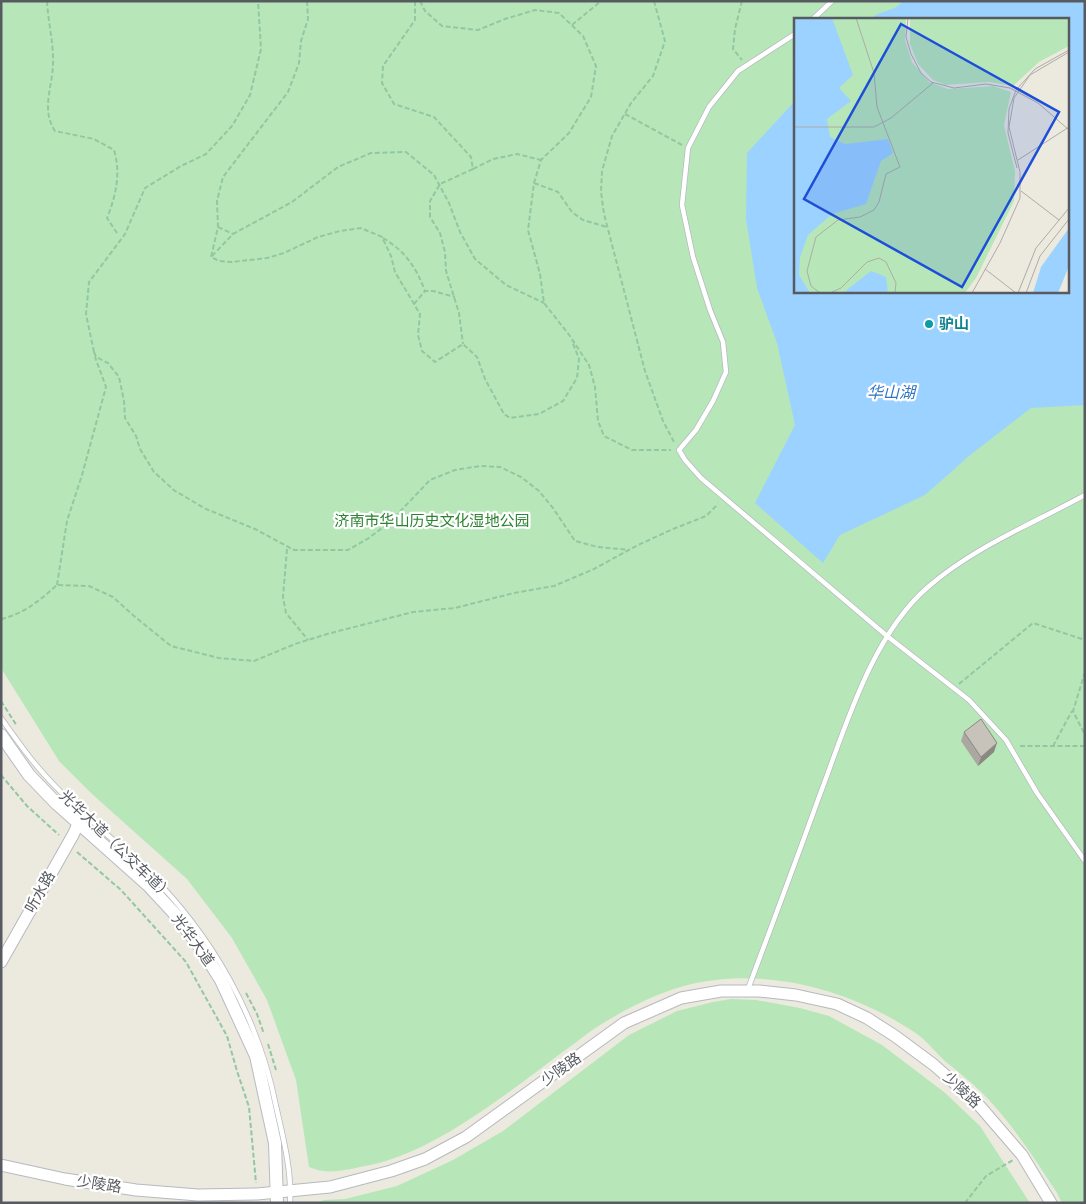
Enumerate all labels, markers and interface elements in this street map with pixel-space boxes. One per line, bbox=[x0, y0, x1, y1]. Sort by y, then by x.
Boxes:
inset map bbox=[794, 18, 1068, 292]
place label: 驴山 bbox=[939, 315, 969, 333]
marker: 驴山 bbox=[923, 318, 935, 330]
water label: 华山湖 bbox=[867, 383, 918, 402]
park label: 济南市华山历史文化湿地公园 bbox=[334, 512, 530, 530]
street label: 光华大道（公交车道） bbox=[56, 786, 176, 904]
street label: 听水路 bbox=[21, 868, 59, 916]
street label: 光华大道 bbox=[168, 910, 218, 970]
street label: 少陵路 bbox=[537, 1049, 585, 1089]
street label: 少陵路 bbox=[939, 1068, 985, 1112]
street label: 少陵路 bbox=[75, 1172, 123, 1196]

